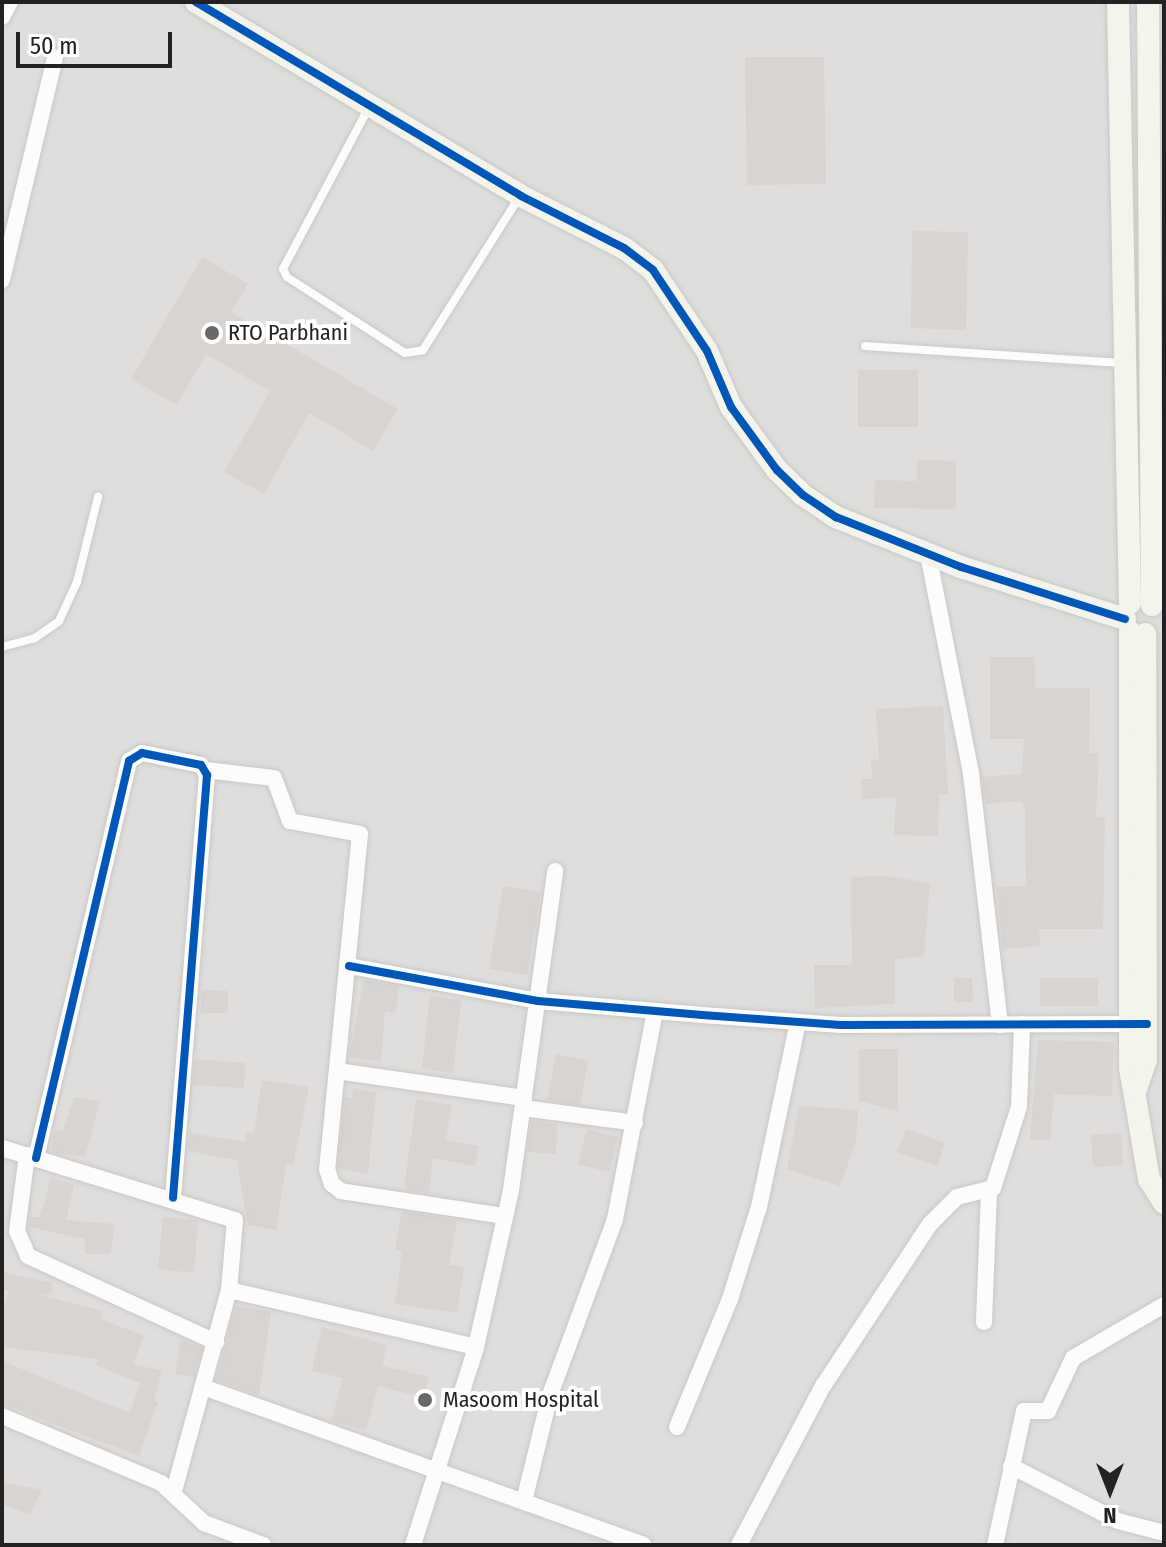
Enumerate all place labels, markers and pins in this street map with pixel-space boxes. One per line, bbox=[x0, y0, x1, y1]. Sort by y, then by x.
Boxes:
place label: RTO Parbhani bbox=[228, 320, 348, 346]
marker: RTO Parbhani bbox=[203, 324, 221, 342]
place label: Masoom Hospital bbox=[443, 1387, 599, 1413]
marker: Masoom Hospital bbox=[414, 1389, 436, 1411]

